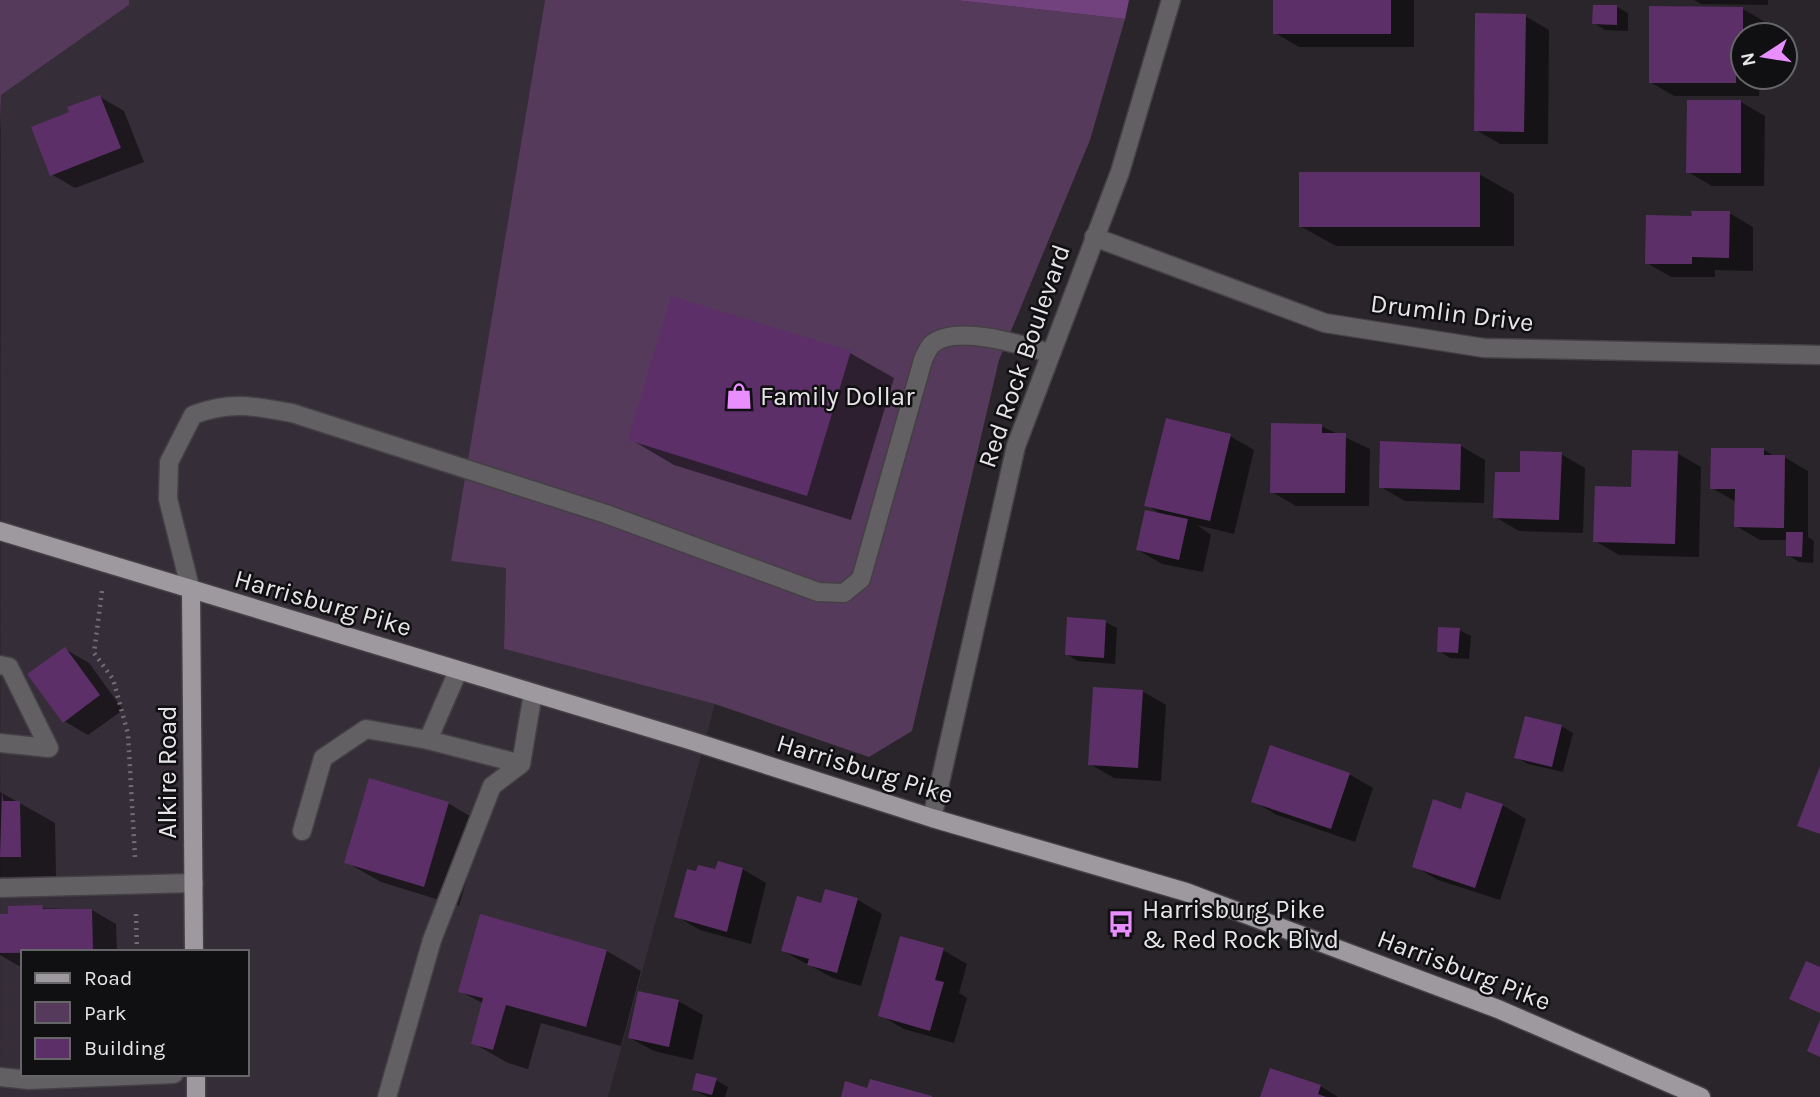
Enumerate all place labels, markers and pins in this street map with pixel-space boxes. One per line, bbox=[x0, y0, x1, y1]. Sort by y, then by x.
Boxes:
shop icon: Family Dollar bbox=[724, 381, 754, 411]
place label: Family Dollar bbox=[760, 381, 915, 412]
place label: Harrisburg Pike & Red Rock Blvd bbox=[1142, 894, 1339, 955]
bus stop icon: Harrisburg Pike & Red Rock Blvd bbox=[1106, 909, 1136, 939]

